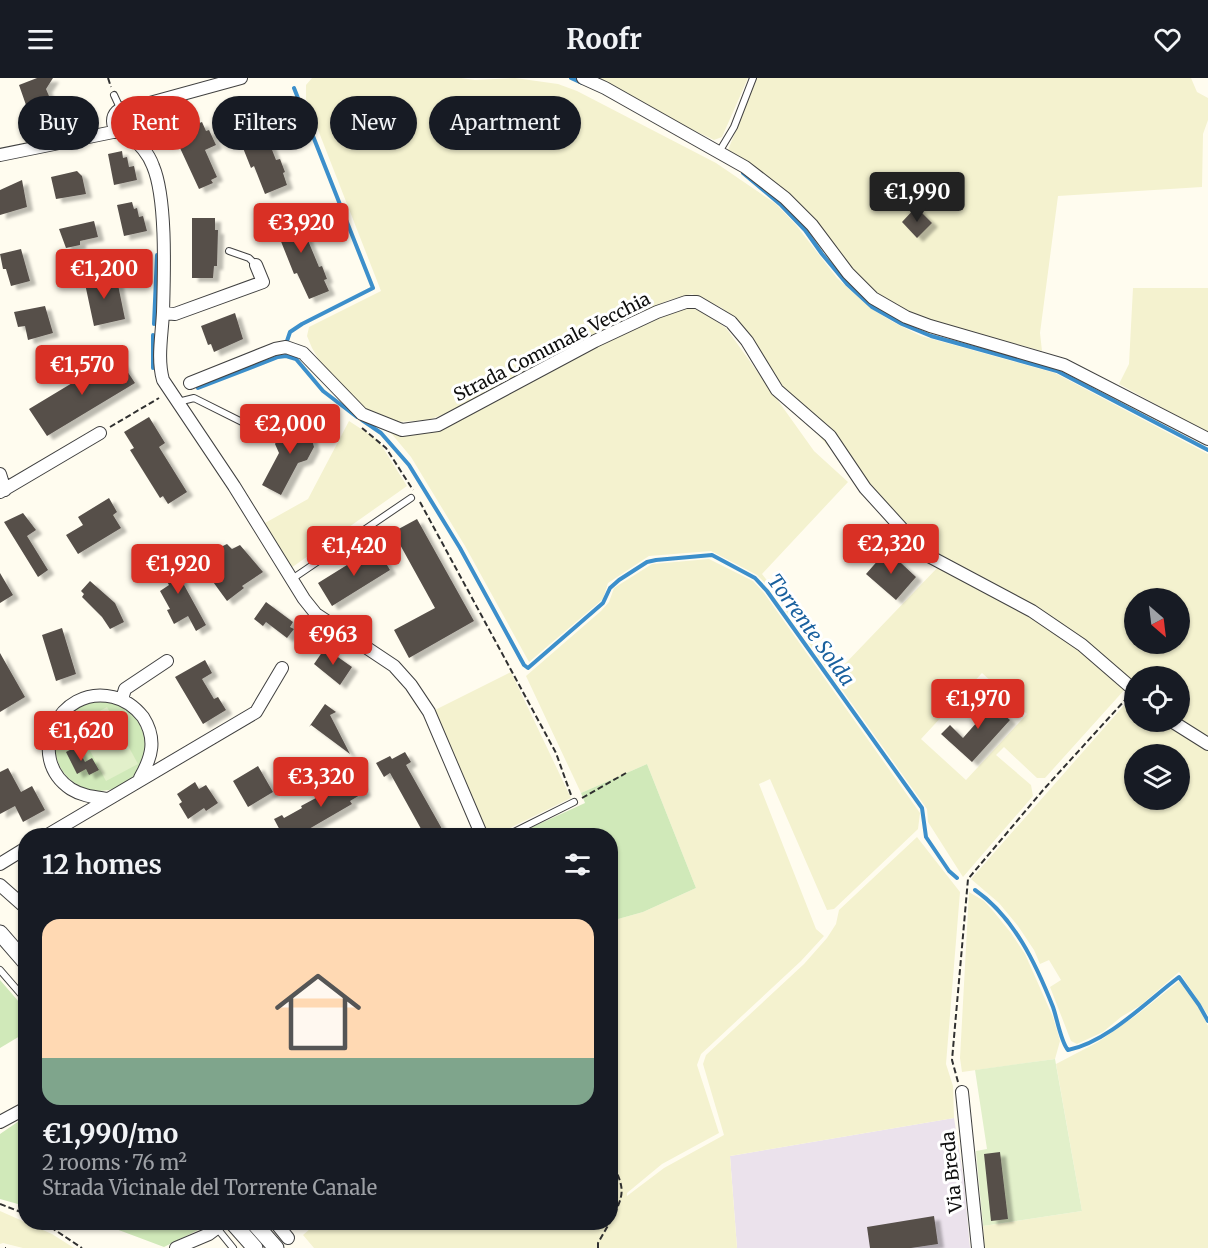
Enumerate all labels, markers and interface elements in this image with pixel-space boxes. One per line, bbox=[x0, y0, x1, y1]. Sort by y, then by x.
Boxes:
text: Roofr bbox=[566, 22, 642, 56]
icon: menu bbox=[24, 23, 57, 56]
icon: heart bbox=[1151, 23, 1184, 56]
chip: Buy bbox=[18, 96, 99, 150]
chip: Rent bbox=[111, 96, 200, 150]
chip: Filters bbox=[212, 96, 318, 150]
chip: New bbox=[330, 96, 417, 150]
chip: Apartment bbox=[429, 96, 581, 150]
pin: €1,990 bbox=[868, 172, 966, 223]
text: €1,990 bbox=[884, 179, 950, 204]
pin: €3,920 bbox=[252, 203, 350, 254]
text: €3,920 bbox=[268, 210, 334, 235]
pin: €1,200 bbox=[55, 249, 153, 300]
text: €1,200 bbox=[70, 256, 138, 281]
street label: Strada Comunale Vecchia bbox=[450, 287, 654, 406]
pin: €1,570 bbox=[33, 345, 131, 396]
text: €1,570 bbox=[49, 352, 115, 377]
pin: €2,000 bbox=[241, 404, 339, 455]
text: €2,000 bbox=[254, 411, 326, 436]
pin: €2,320 bbox=[842, 524, 940, 575]
pin: €1,420 bbox=[305, 526, 403, 577]
text: €2,320 bbox=[857, 531, 925, 556]
text: €1,420 bbox=[321, 533, 387, 558]
pin: €1,920 bbox=[129, 544, 227, 595]
text: €1,920 bbox=[145, 551, 211, 576]
water label: Torrente Solda bbox=[762, 569, 860, 691]
north arrow bbox=[1124, 588, 1190, 654]
map controls bbox=[1124, 588, 1190, 810]
pin: €963 bbox=[297, 615, 369, 666]
text: €963 bbox=[308, 622, 358, 647]
button: locate bbox=[1124, 666, 1190, 732]
pin: €1,970 bbox=[929, 679, 1027, 730]
text: €1,970 bbox=[945, 686, 1011, 711]
pin: €1,620 bbox=[32, 711, 130, 762]
text: €1,620 bbox=[48, 718, 114, 743]
button: layers bbox=[1124, 744, 1190, 810]
pin: €3,320 bbox=[272, 757, 370, 808]
text: €3,320 bbox=[287, 764, 355, 789]
text: 12 homes bbox=[42, 848, 162, 881]
icon: filters bbox=[561, 848, 594, 881]
icon: home bbox=[264, 958, 372, 1066]
text: €1,990/mo bbox=[42, 1117, 178, 1150]
street label: Via Breda bbox=[936, 1130, 967, 1215]
text: 2 rooms · 76 m² bbox=[42, 1150, 187, 1175]
text: Strada Vicinale del Torrente Canale bbox=[42, 1175, 377, 1200]

